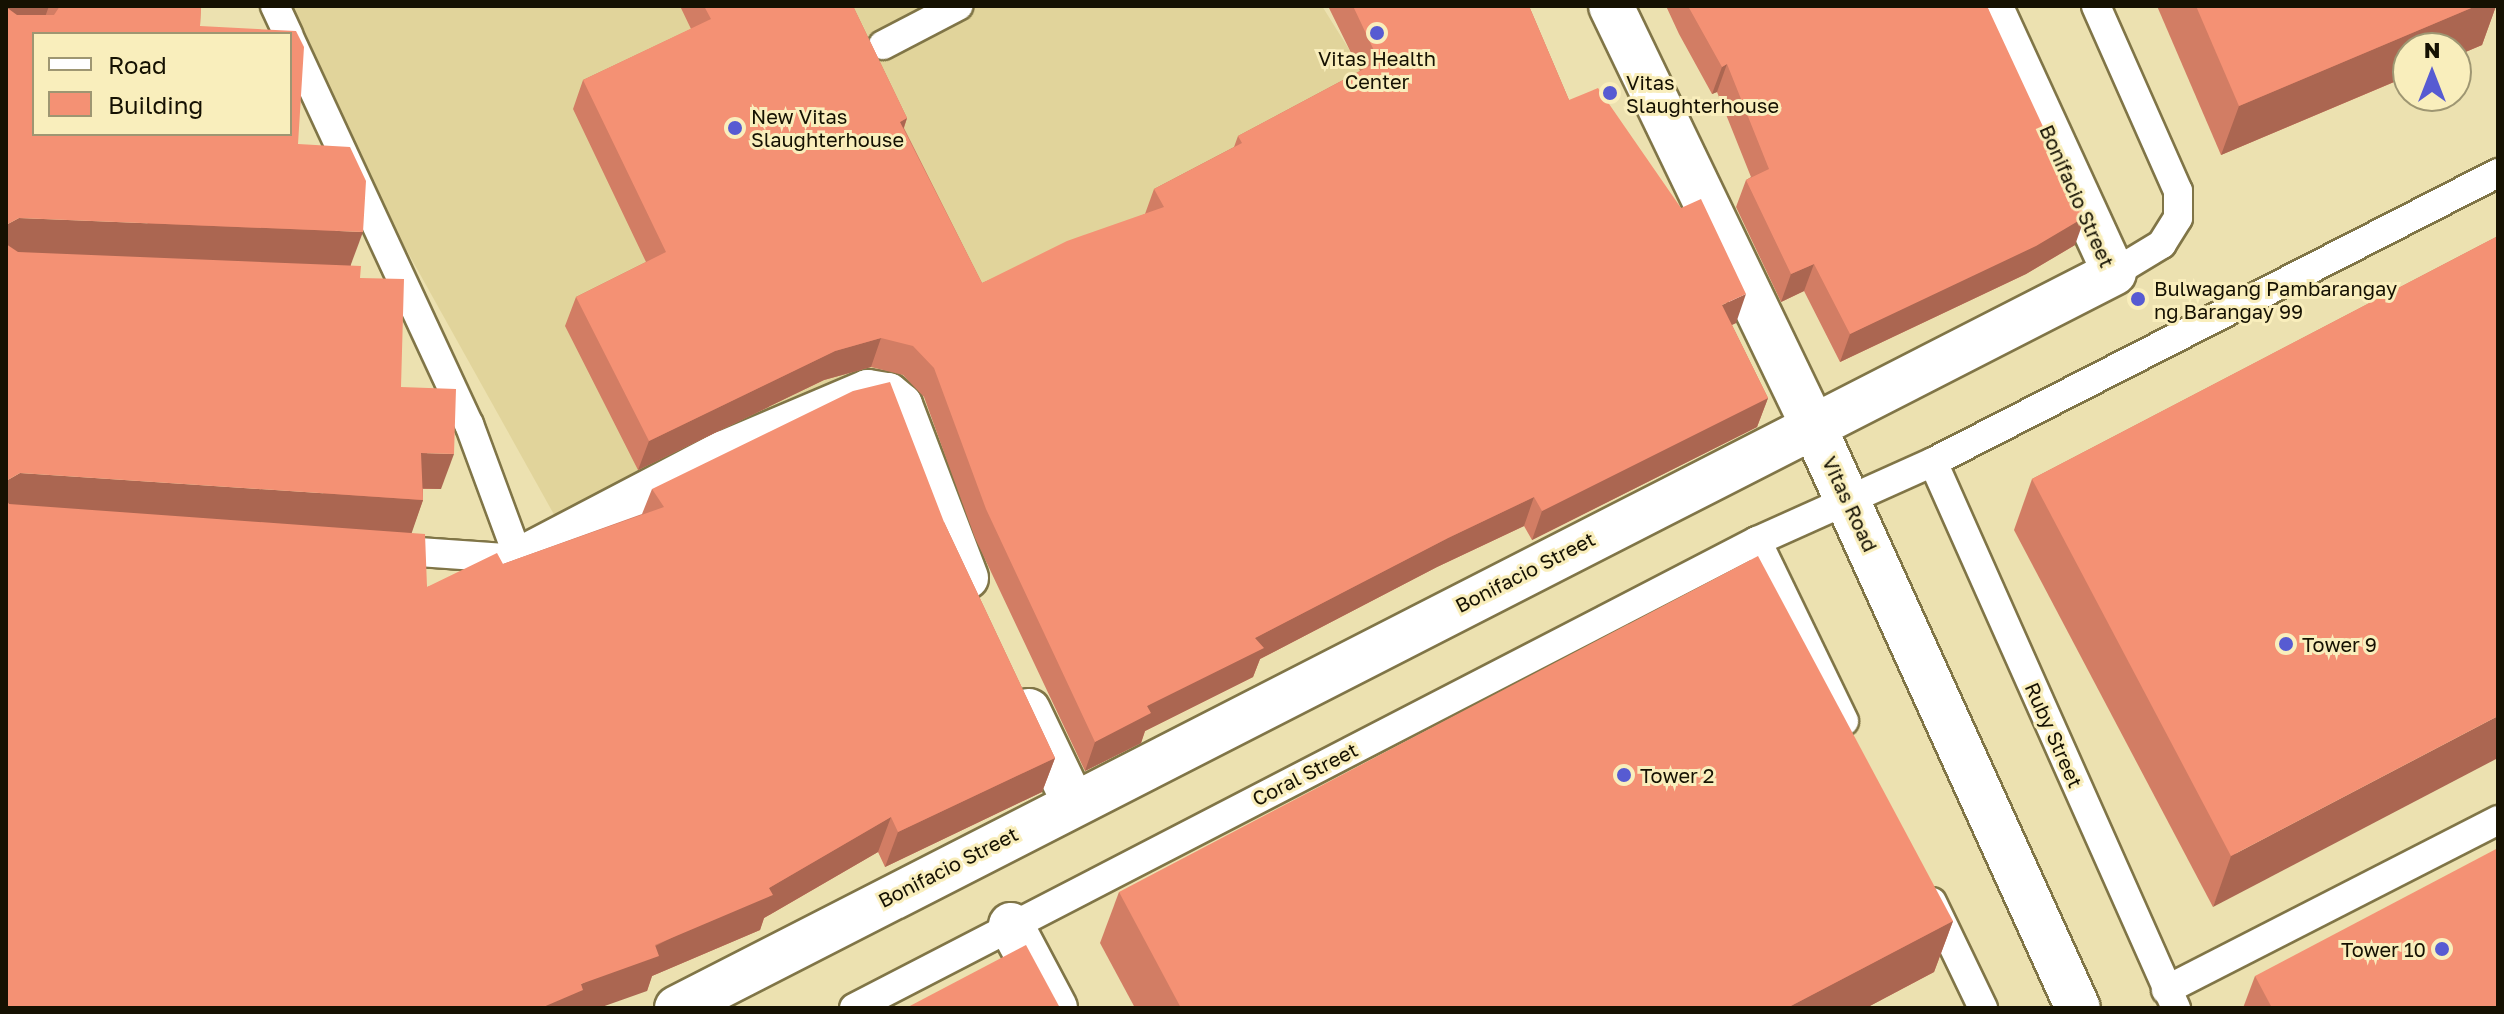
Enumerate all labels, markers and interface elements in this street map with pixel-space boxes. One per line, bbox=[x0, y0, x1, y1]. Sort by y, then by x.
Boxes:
marker: Vitas Health Center bbox=[1368, 24, 1386, 42]
legend bbox=[32, 32, 292, 136]
north arrow bbox=[2392, 32, 2472, 112]
text: N bbox=[2424, 36, 2440, 63]
place label: Vitas Health Center bbox=[1318, 46, 1436, 93]
text: Road bbox=[108, 50, 167, 79]
place label: Vitas Slaughterhouse bbox=[1626, 70, 1779, 117]
marker: Vitas Slaughterhouse bbox=[1601, 84, 1619, 102]
text: Building bbox=[108, 90, 203, 119]
place label: New Vitas Slaughterhouse bbox=[751, 104, 904, 151]
marker: New Vitas Slaughterhouse bbox=[726, 119, 744, 137]
street label: Bonifacio Street bbox=[2035, 121, 2119, 271]
place label: Bulwagang Pambarangay ng Barangay 99 bbox=[2154, 276, 2397, 323]
marker: Bulwagang Pambarangay ng Barangay 99 bbox=[2129, 290, 2147, 308]
street label: Vitas Road bbox=[1817, 452, 1883, 556]
street label: Bonifacio Street bbox=[1451, 526, 1599, 618]
place label: Tower 9 bbox=[2302, 632, 2377, 656]
marker: Tower 9 bbox=[2277, 635, 2295, 653]
street label: Ruby Street bbox=[2020, 679, 2088, 791]
street label: Coral Street bbox=[1248, 737, 1362, 811]
place label: Tower 2 bbox=[1640, 763, 1714, 787]
marker: Tower 2 bbox=[1615, 766, 1633, 784]
street label: Bonifacio Street bbox=[874, 821, 1022, 913]
place label: Tower 10 bbox=[2341, 937, 2426, 961]
marker: Tower 10 bbox=[2433, 940, 2451, 958]

